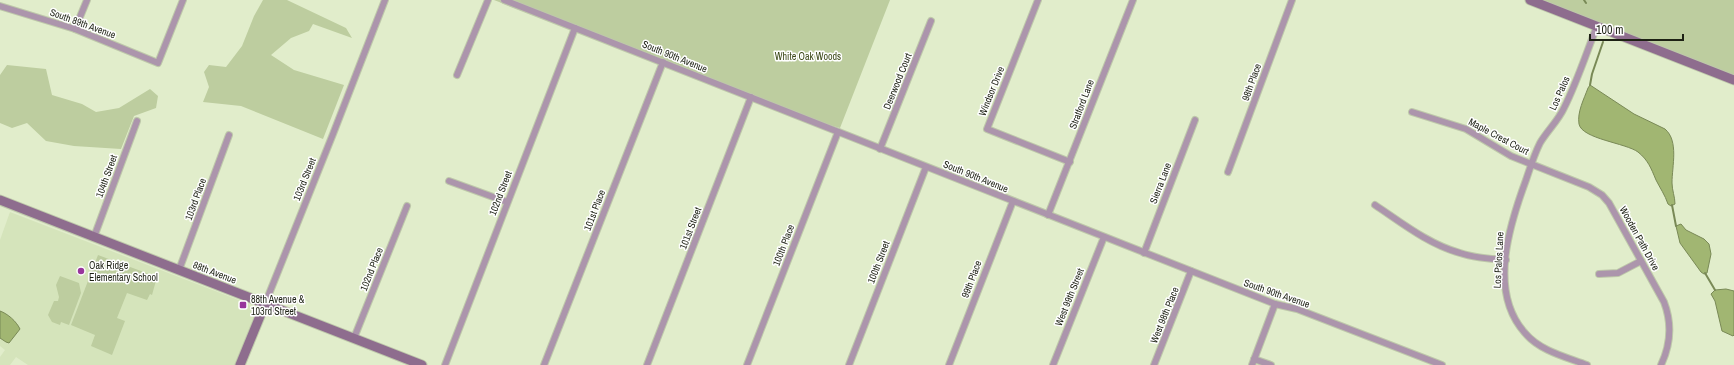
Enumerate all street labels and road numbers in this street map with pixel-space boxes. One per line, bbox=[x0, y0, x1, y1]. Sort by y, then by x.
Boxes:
street label: South 89th Avenue bbox=[48, 6, 118, 42]
street label: South 90th Avenue bbox=[640, 37, 710, 76]
street label: Deerwood Court bbox=[880, 50, 915, 111]
street label: 98th Place bbox=[1239, 61, 1264, 103]
street label: Windsor Drive bbox=[976, 64, 1007, 118]
street label: Los Palos bbox=[1546, 74, 1573, 112]
street label: Stratford Lane bbox=[1066, 77, 1097, 131]
street label: Maple Crest Court bbox=[1466, 115, 1532, 158]
street label: 104th Street bbox=[93, 152, 120, 199]
street label: 103rd Street bbox=[290, 155, 319, 203]
street label: South 90th Avenue bbox=[941, 157, 1011, 196]
street label: Sierra Lane bbox=[1147, 160, 1174, 206]
street label: 102nd Street bbox=[486, 168, 515, 217]
street label: 103rd Place bbox=[182, 176, 209, 222]
street label: 101st Place bbox=[581, 187, 608, 233]
street label: Wooden Path Drive bbox=[1617, 204, 1663, 273]
street label: 101st Street bbox=[676, 205, 705, 251]
street label: 100th Place bbox=[770, 222, 797, 268]
street label: Los Palos Lane bbox=[1491, 231, 1506, 289]
street label: 100th Street bbox=[864, 238, 893, 285]
street label: 102nd Place bbox=[357, 245, 386, 293]
street label: 88th Avenue bbox=[191, 258, 239, 287]
street label: 99th Place bbox=[958, 258, 985, 300]
street label: West 99th Street bbox=[1052, 266, 1087, 328]
street label: South 90th Avenue bbox=[1242, 276, 1312, 311]
street label: West 98th Place bbox=[1147, 285, 1182, 345]

